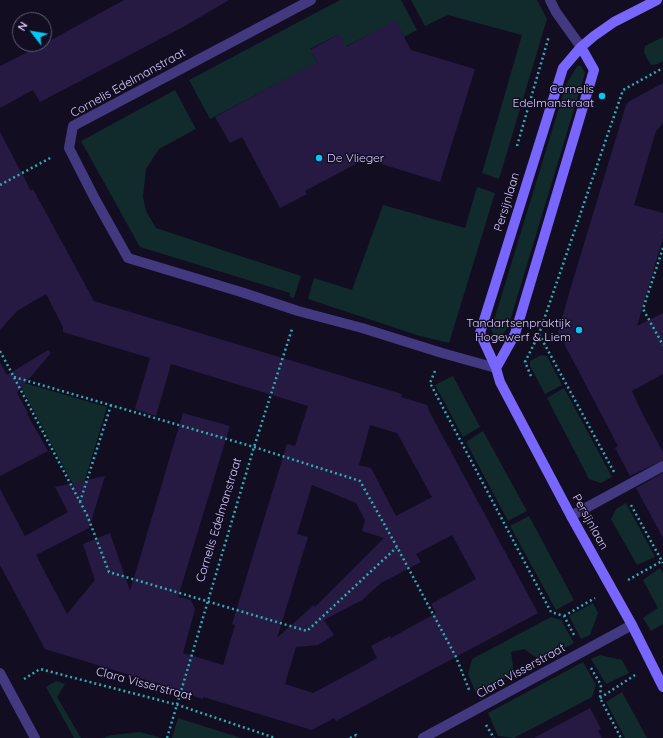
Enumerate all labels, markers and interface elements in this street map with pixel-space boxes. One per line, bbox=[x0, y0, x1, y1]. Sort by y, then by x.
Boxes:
north arrow bbox=[12, 12, 52, 52]
text: N bbox=[14, 19, 31, 33]
street label: Cornelis Edelmanstraat bbox=[68, 45, 188, 121]
place label: Cornelis Edelmanstraat bbox=[512, 82, 594, 110]
marker: Cornelis Edelmanstraat bbox=[597, 91, 607, 101]
place label: De Vlieger bbox=[327, 151, 384, 165]
marker: De Vlieger bbox=[314, 153, 324, 163]
street label: Persijnlaan bbox=[491, 171, 523, 233]
place label: Tandartsenpraktijk Hogewerf & Liem bbox=[466, 316, 571, 344]
marker: Tandartsenpraktijk Hogewerf & Liem bbox=[574, 325, 584, 335]
street label: Cornelis Edelmanstraat bbox=[193, 456, 245, 584]
street label: Persijnlaan bbox=[569, 492, 611, 552]
street label: Clara Visserstraat bbox=[474, 641, 568, 701]
street label: Clara Visserstraat bbox=[94, 664, 194, 704]

